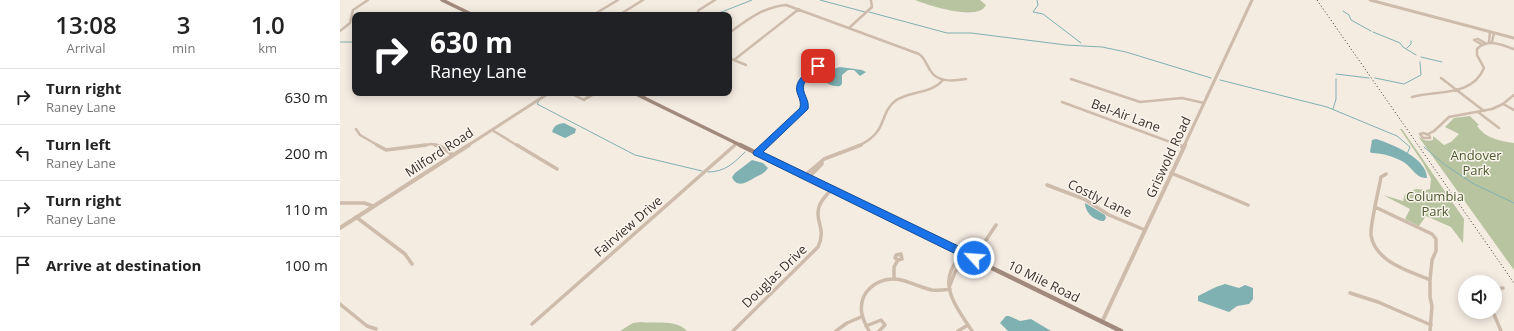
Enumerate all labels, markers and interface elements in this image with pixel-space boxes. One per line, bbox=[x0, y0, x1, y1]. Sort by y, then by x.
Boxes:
text: 13:08 bbox=[55, 8, 117, 41]
text: 3 bbox=[177, 8, 191, 41]
text: 1.0 bbox=[251, 8, 285, 41]
text: 630 m bbox=[430, 23, 513, 61]
icon: right bbox=[364, 28, 416, 80]
text: Arrival bbox=[66, 39, 106, 57]
text: min bbox=[172, 39, 195, 57]
text: km bbox=[258, 39, 277, 57]
pin bbox=[801, 49, 835, 83]
icon: arrive bbox=[807, 55, 829, 77]
text: Raney Lane bbox=[430, 59, 527, 83]
text: Turn right bbox=[46, 78, 121, 98]
icon: right bbox=[12, 86, 34, 108]
text: 630 m bbox=[284, 87, 328, 107]
street label: Bel-Air Lane bbox=[1089, 94, 1163, 136]
text: Raney Lane bbox=[46, 98, 116, 116]
street label: Griswold Road bbox=[1141, 113, 1195, 201]
street label: Milford Road bbox=[401, 123, 477, 181]
text: Turn left bbox=[46, 134, 111, 154]
icon: left bbox=[12, 142, 34, 164]
text: 200 m bbox=[284, 143, 328, 163]
park label: Andover Park bbox=[1450, 146, 1502, 179]
text: Raney Lane bbox=[46, 154, 116, 172]
street label: Costly Lane bbox=[1065, 175, 1135, 221]
park label: Columbia Park bbox=[1406, 187, 1464, 220]
text: Turn right bbox=[46, 190, 121, 210]
street label: Fairview Drive bbox=[590, 191, 666, 261]
icon: right bbox=[12, 198, 34, 220]
text: 110 m bbox=[284, 199, 328, 219]
text: Raney Lane bbox=[46, 210, 116, 228]
position arrow bbox=[953, 237, 995, 279]
street label: Douglas Drive bbox=[737, 240, 811, 312]
icon: arrive bbox=[12, 254, 34, 276]
text: Arrive at destination bbox=[46, 255, 201, 275]
text: 100 m bbox=[284, 255, 328, 275]
street label: 10 Mile Road bbox=[1005, 256, 1083, 306]
map controls bbox=[1458, 275, 1502, 319]
button: sound bbox=[1458, 275, 1502, 319]

